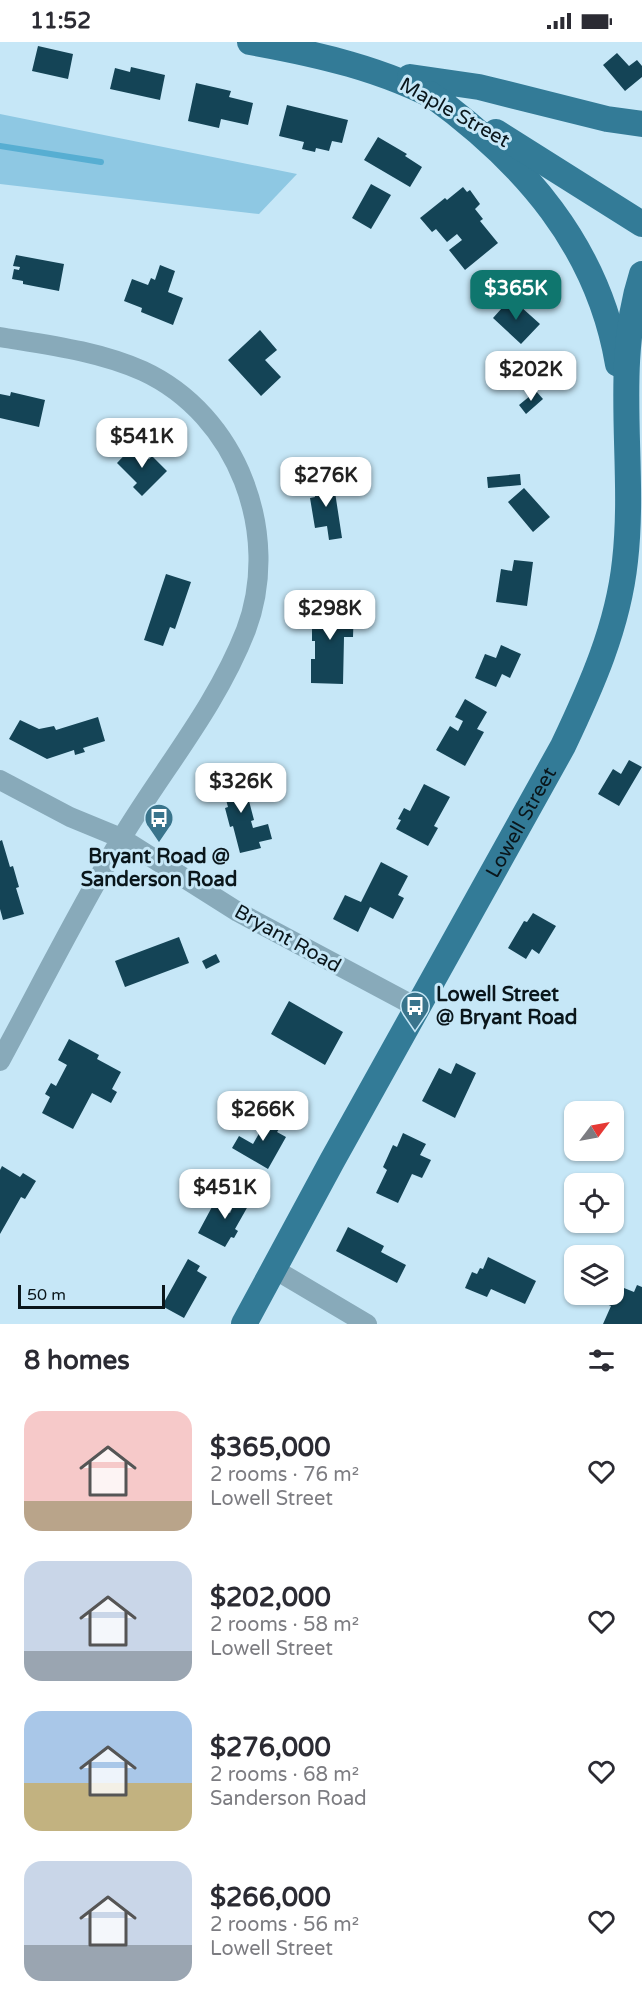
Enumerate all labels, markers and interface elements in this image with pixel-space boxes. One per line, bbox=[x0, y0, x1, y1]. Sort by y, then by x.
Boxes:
text: 11:52 bbox=[30, 8, 91, 34]
street label: Maple Street bbox=[395, 73, 514, 153]
pin: $365K bbox=[474, 270, 558, 321]
text: $365K bbox=[484, 277, 548, 301]
pin: $202K bbox=[489, 351, 573, 402]
text: $202K bbox=[499, 358, 563, 382]
pin: $541K bbox=[100, 418, 184, 469]
text: $541K bbox=[110, 425, 174, 449]
pin: $276K bbox=[284, 457, 368, 508]
text: $276K bbox=[294, 464, 358, 488]
pin: $298K bbox=[288, 590, 372, 641]
text: $298K bbox=[298, 597, 362, 621]
pin: $326K bbox=[199, 763, 283, 814]
street label: Lowell Street bbox=[481, 763, 562, 882]
text: $326K bbox=[209, 770, 273, 794]
bus stop icon: Bryant Road @ Sanderson Road bbox=[143, 802, 175, 844]
place label: Bryant Road @ Sanderson Road bbox=[81, 845, 237, 892]
street label: Bryant Road bbox=[230, 900, 345, 978]
place label: Lowell Street @ Bryant Road bbox=[436, 983, 577, 1030]
bus stop icon: Lowell Street @ Bryant Road bbox=[399, 990, 431, 1032]
pin: $266K bbox=[221, 1091, 305, 1142]
text: $266K bbox=[231, 1098, 295, 1122]
north arrow bbox=[564, 1101, 624, 1161]
map controls bbox=[564, 1101, 624, 1305]
pin: $451K bbox=[183, 1169, 267, 1220]
button: locate bbox=[564, 1173, 624, 1233]
text: $451K bbox=[193, 1176, 257, 1200]
button: layers bbox=[564, 1245, 624, 1305]
scale bar bbox=[18, 1282, 165, 1310]
text: 50 m bbox=[27, 1285, 66, 1305]
icon: filters bbox=[585, 1344, 618, 1377]
text: 8 homes bbox=[24, 1345, 130, 1376]
text: $365,000 bbox=[210, 1432, 330, 1463]
icon: home bbox=[72, 1435, 144, 1507]
icon: heart bbox=[585, 1455, 618, 1488]
text: 2 rooms · 76 m² bbox=[210, 1463, 359, 1487]
text: Lowell Street bbox=[210, 1487, 333, 1511]
text: $202,000 bbox=[210, 1582, 331, 1613]
icon: home bbox=[72, 1585, 144, 1657]
icon: heart bbox=[585, 1605, 618, 1638]
text: 2 rooms · 58 m² bbox=[210, 1613, 359, 1637]
text: Lowell Street bbox=[210, 1637, 333, 1661]
text: $276,000 bbox=[210, 1732, 331, 1763]
icon: home bbox=[72, 1735, 144, 1807]
icon: heart bbox=[585, 1755, 618, 1788]
text: 2 rooms · 68 m² bbox=[210, 1763, 359, 1787]
text: Sanderson Road bbox=[210, 1787, 367, 1811]
text: $266,000 bbox=[210, 1882, 331, 1913]
icon: home bbox=[72, 1885, 144, 1957]
icon: heart bbox=[585, 1905, 618, 1938]
text: 2 rooms · 56 m² bbox=[210, 1913, 359, 1937]
text: Lowell Street bbox=[210, 1937, 333, 1961]

